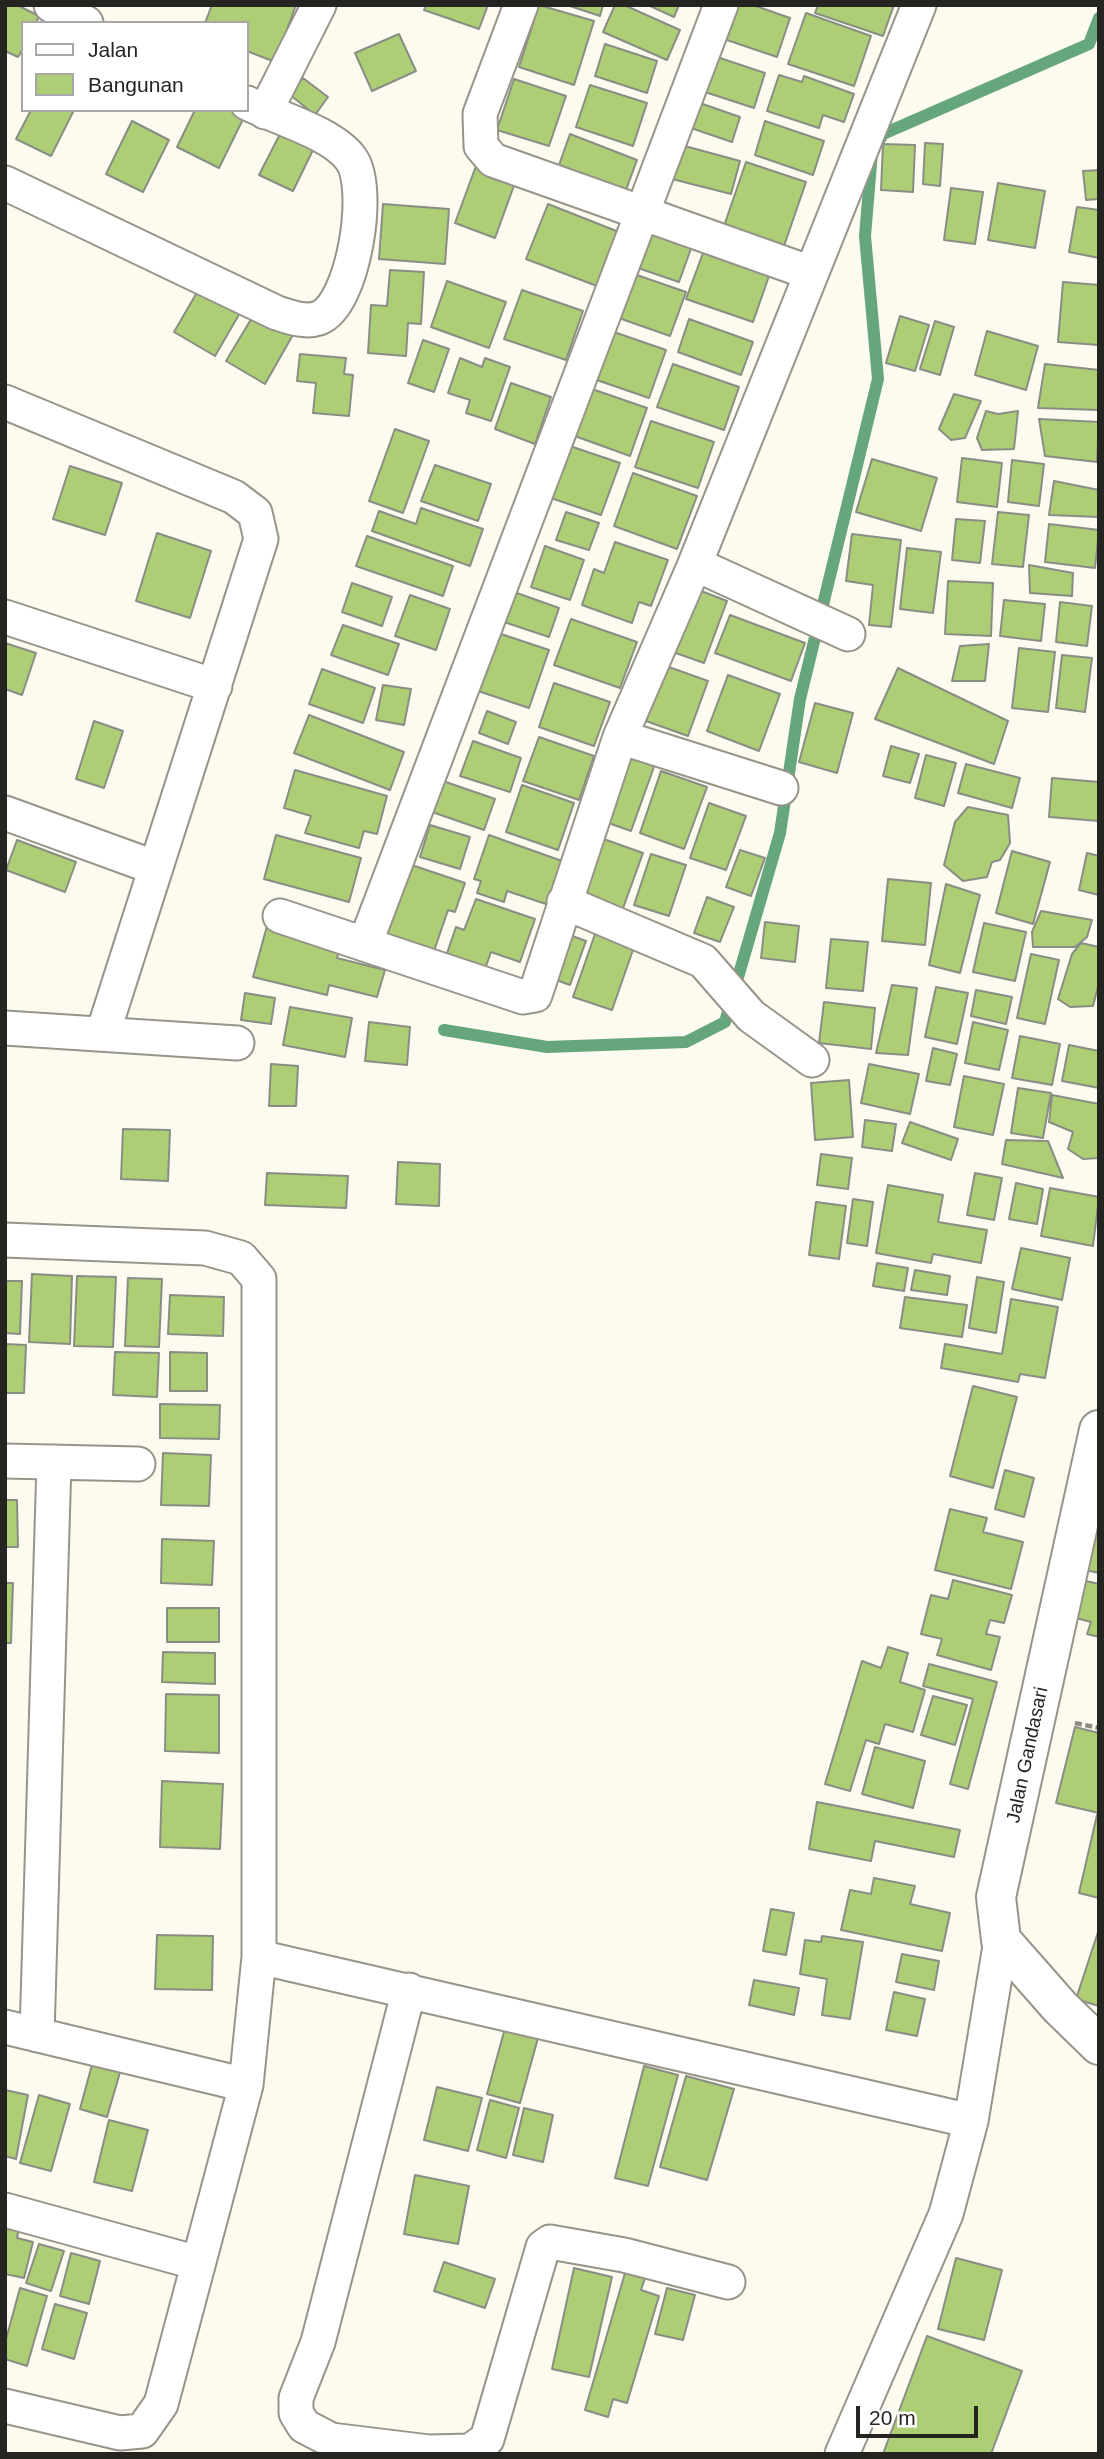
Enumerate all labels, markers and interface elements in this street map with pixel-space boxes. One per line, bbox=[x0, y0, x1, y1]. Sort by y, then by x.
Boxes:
legend bbox=[21, 21, 248, 112]
text: Jalan bbox=[88, 38, 138, 61]
text: Bangunan bbox=[88, 73, 184, 96]
street label: Jalan Gandasari bbox=[1002, 1685, 1054, 1825]
scale bar bbox=[859, 2392, 982, 2436]
text: 20 m bbox=[869, 2406, 916, 2429]

